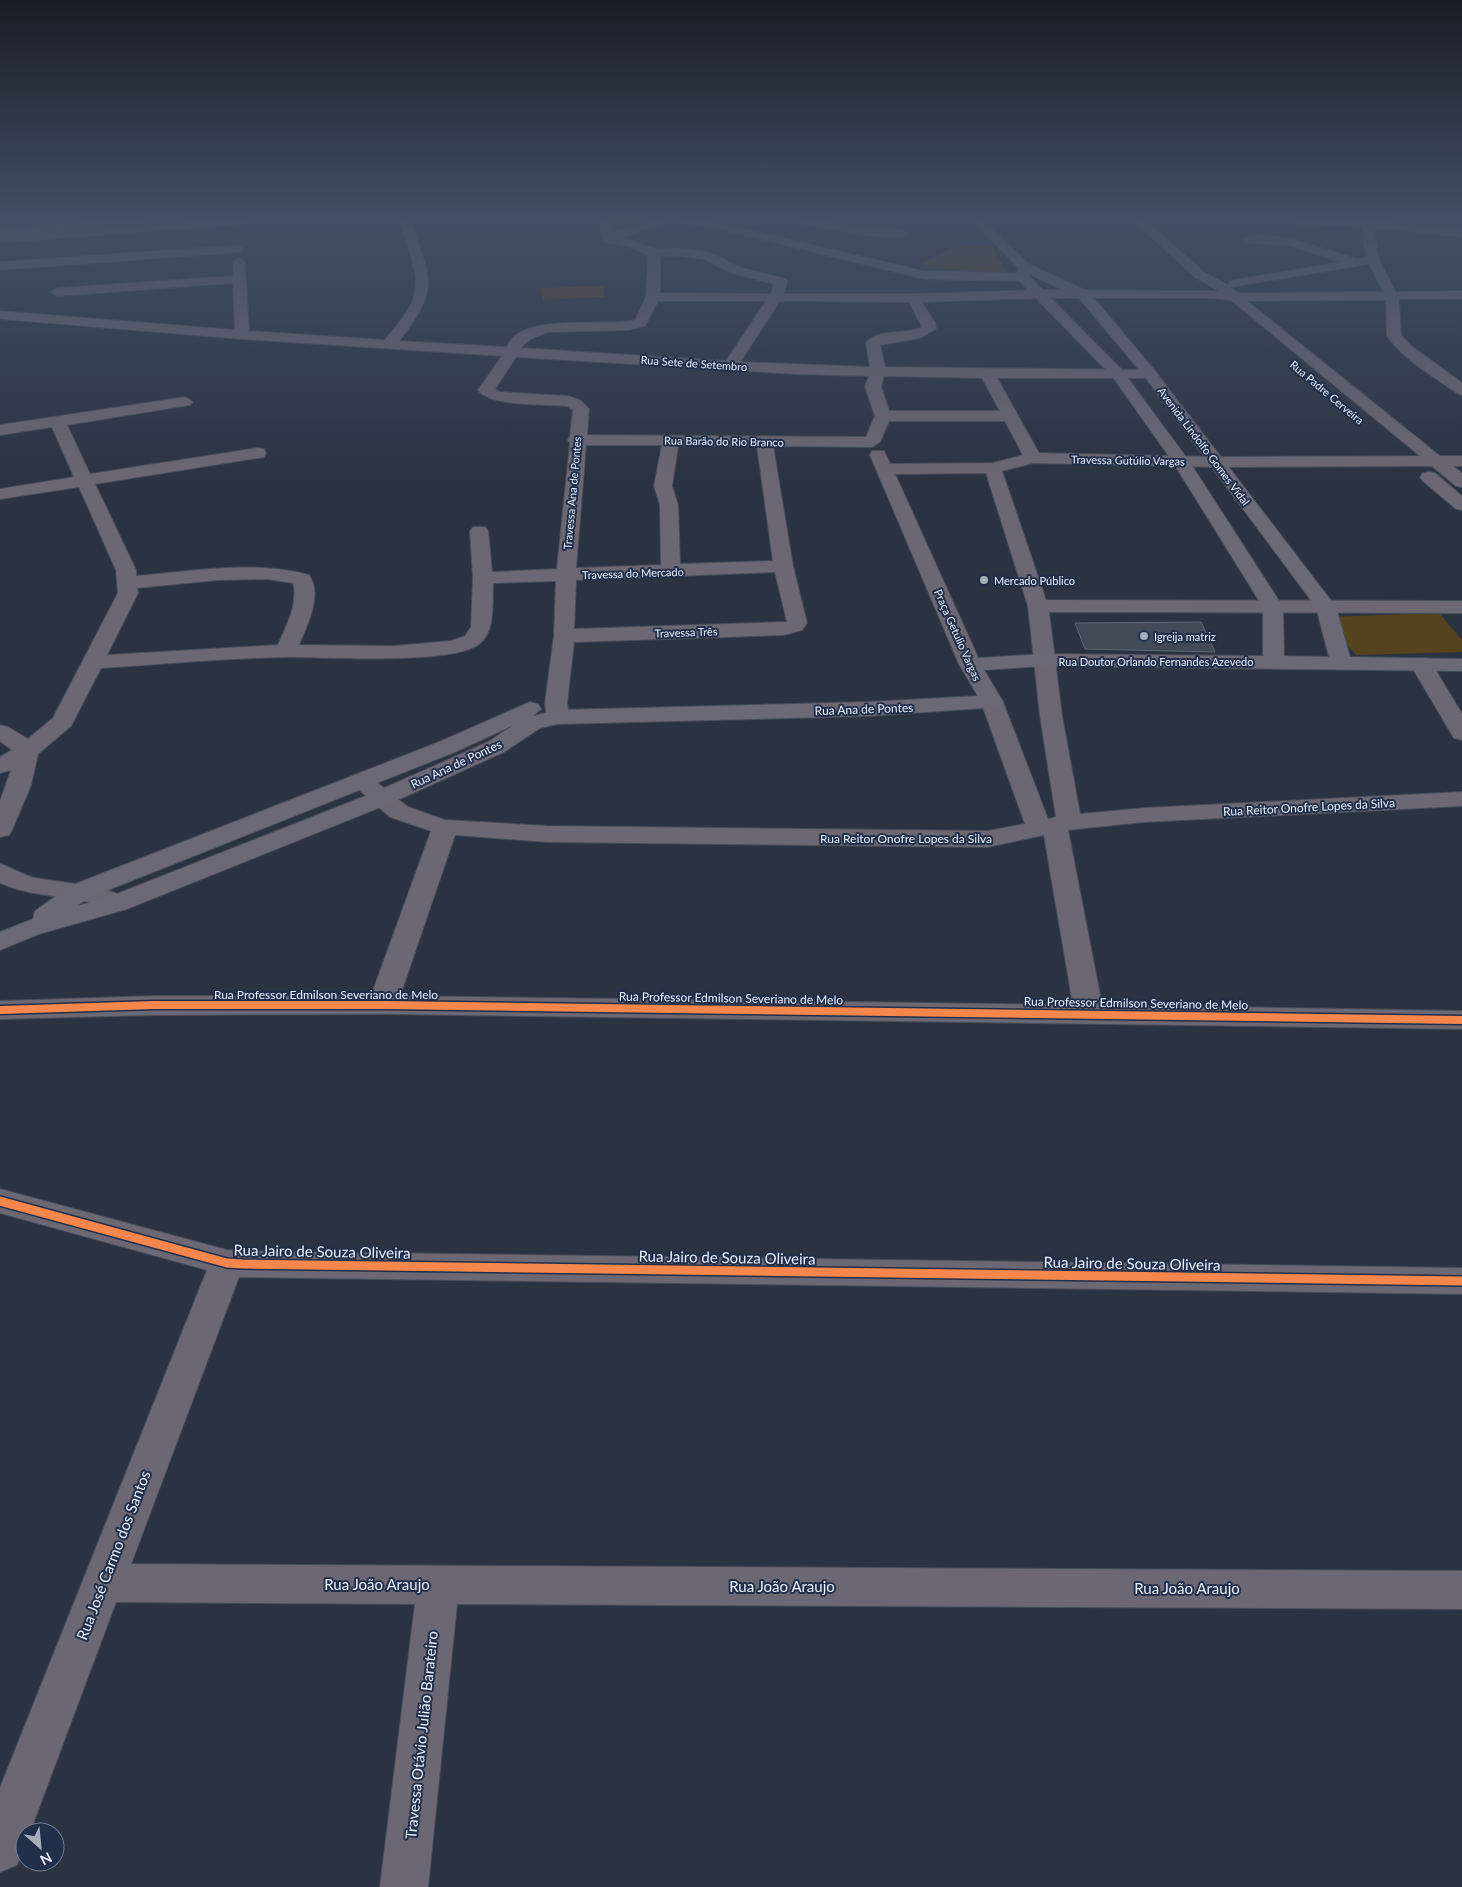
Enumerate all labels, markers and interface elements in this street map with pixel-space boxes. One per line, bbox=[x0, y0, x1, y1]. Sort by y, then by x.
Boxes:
street label: Rua Sete de Setembro bbox=[640, 353, 748, 373]
street label: Rua Padre Cerveira bbox=[1288, 357, 1366, 427]
street label: Avenida Lindolfo Gomes Vidal bbox=[1155, 384, 1253, 508]
street label: Rua Barão do Rio Branco bbox=[664, 433, 784, 449]
street label: Travessa Ana de Pontes bbox=[561, 436, 583, 550]
street label: Travessa Gutúlio Vargas bbox=[1071, 453, 1185, 467]
street label: Travessa do Mercado bbox=[582, 565, 684, 581]
marker: Mercado Público bbox=[978, 574, 990, 586]
place label: Mercado Público bbox=[994, 574, 1075, 587]
street label: Praça Getulio Vargas bbox=[932, 587, 984, 683]
street label: Travessa Três bbox=[654, 624, 718, 640]
marker: Igreija matriz bbox=[1138, 630, 1150, 642]
place label: Igreija matriz bbox=[1154, 630, 1216, 643]
street label: Rua Doutor Orlando Fernandes Azevedo bbox=[1059, 655, 1253, 668]
street label: Rua Ana de Pontes bbox=[814, 700, 914, 718]
street label: Rua Ana de Pontes bbox=[408, 736, 504, 792]
street label: Rua Reitor Onofre Lopes da Silva bbox=[1223, 795, 1395, 819]
street label: Rua Reitor Onofre Lopes da Silva bbox=[820, 831, 992, 846]
street label: Rua Professor Edmilson Severiano de Melo bbox=[214, 987, 438, 1002]
street label: Rua Professor Edmilson Severiano de Melo bbox=[619, 989, 843, 1007]
street label: Rua Professor Edmilson Severiano de Melo bbox=[1024, 994, 1248, 1012]
street label: Rua Jairo de Souza Oliveira bbox=[233, 1240, 411, 1262]
street label: Rua Jairo de Souza Oliveira bbox=[638, 1246, 816, 1268]
street label: Rua Jairo de Souza Oliveira bbox=[1043, 1252, 1221, 1274]
street label: Rua José Carmo dos Santos bbox=[72, 1468, 154, 1642]
street label: Rua João Araujo bbox=[324, 1575, 430, 1593]
street label: Rua João Araujo bbox=[729, 1577, 835, 1595]
street label: Rua João Araujo bbox=[1134, 1579, 1240, 1597]
street label: Travessa Otávio Julião Barateiro bbox=[401, 1630, 441, 1840]
north arrow bbox=[15, 1822, 65, 1872]
text: N bbox=[37, 1849, 55, 1869]

